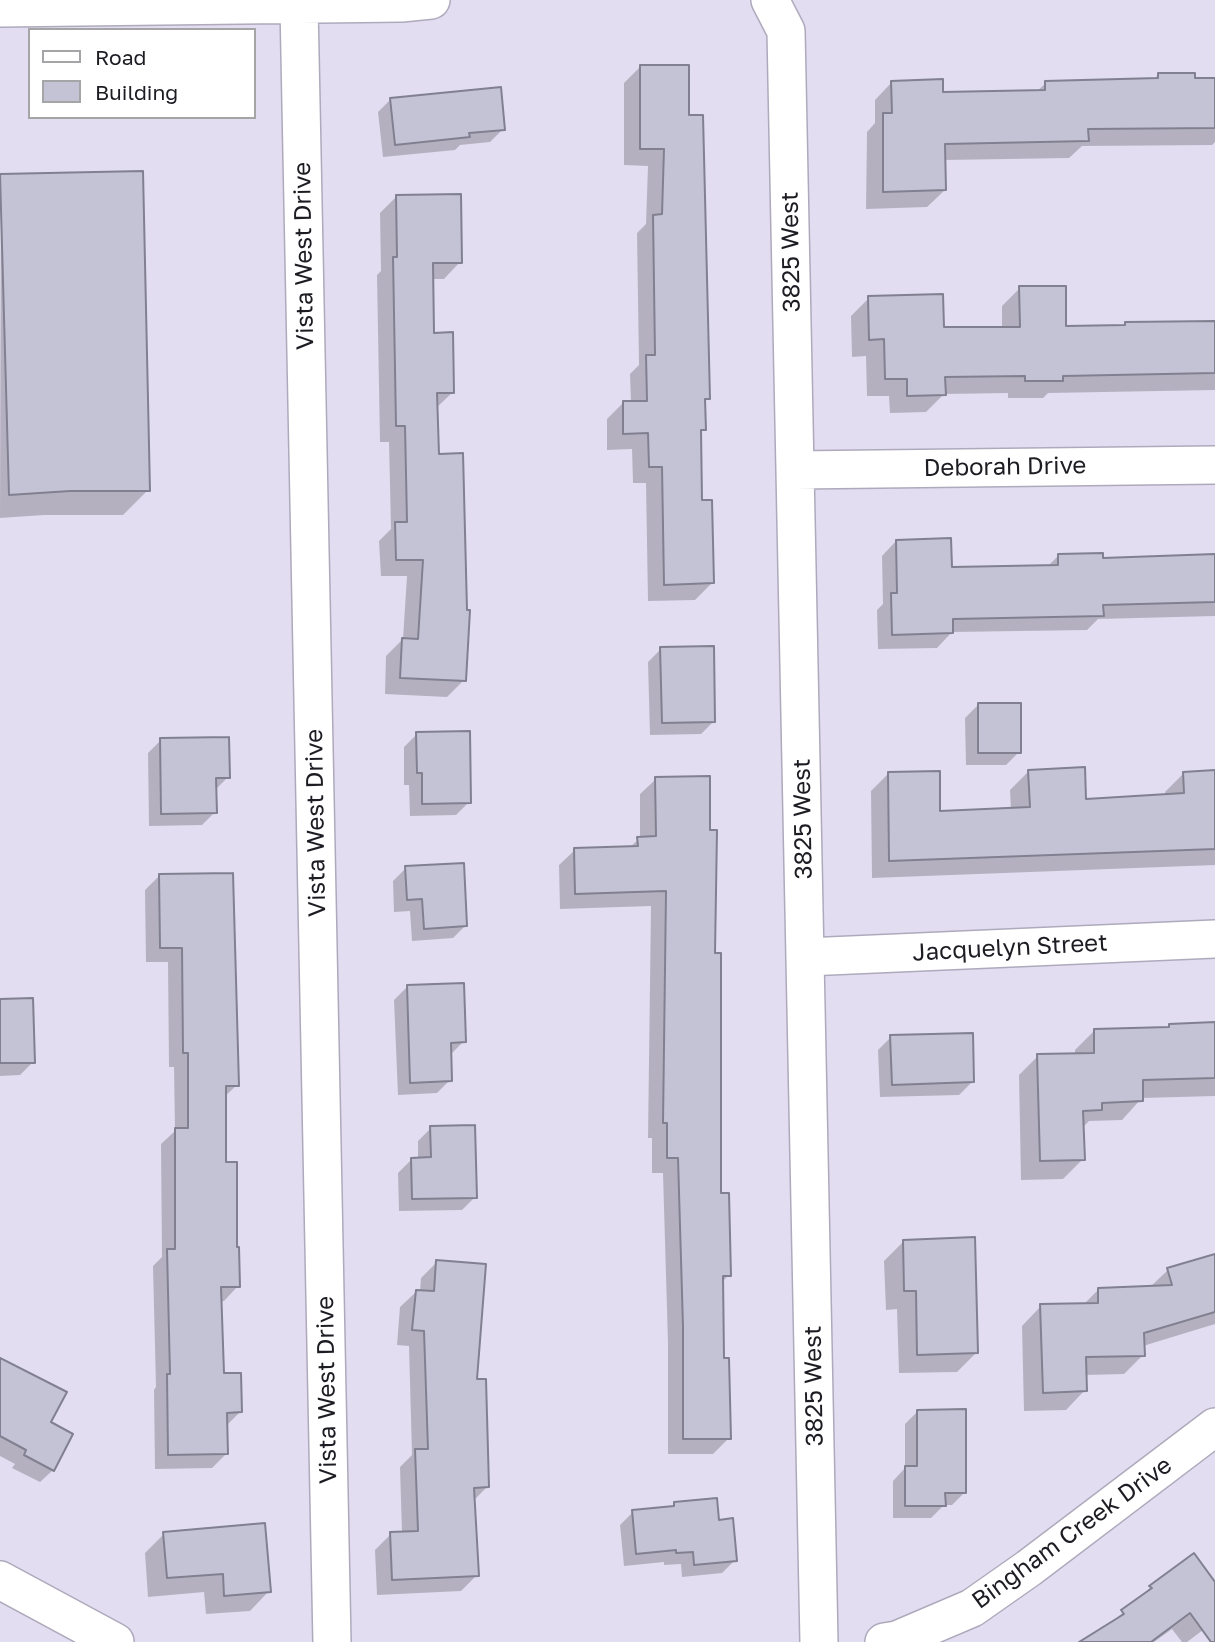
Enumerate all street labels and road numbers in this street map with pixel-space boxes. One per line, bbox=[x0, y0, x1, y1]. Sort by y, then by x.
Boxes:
street label: Vista West Drive bbox=[288, 162, 320, 350]
street label: 3825 West bbox=[776, 191, 806, 313]
street label: Deborah Drive bbox=[923, 451, 1087, 483]
street label: Vista West Drive bbox=[300, 729, 332, 917]
street label: 3825 West bbox=[788, 758, 818, 880]
street label: Jacquelyn Street bbox=[912, 929, 1108, 967]
street label: Vista West Drive bbox=[311, 1296, 343, 1484]
street label: 3825 West bbox=[799, 1325, 829, 1447]
street label: Bingham Creek Drive bbox=[966, 1451, 1178, 1615]

